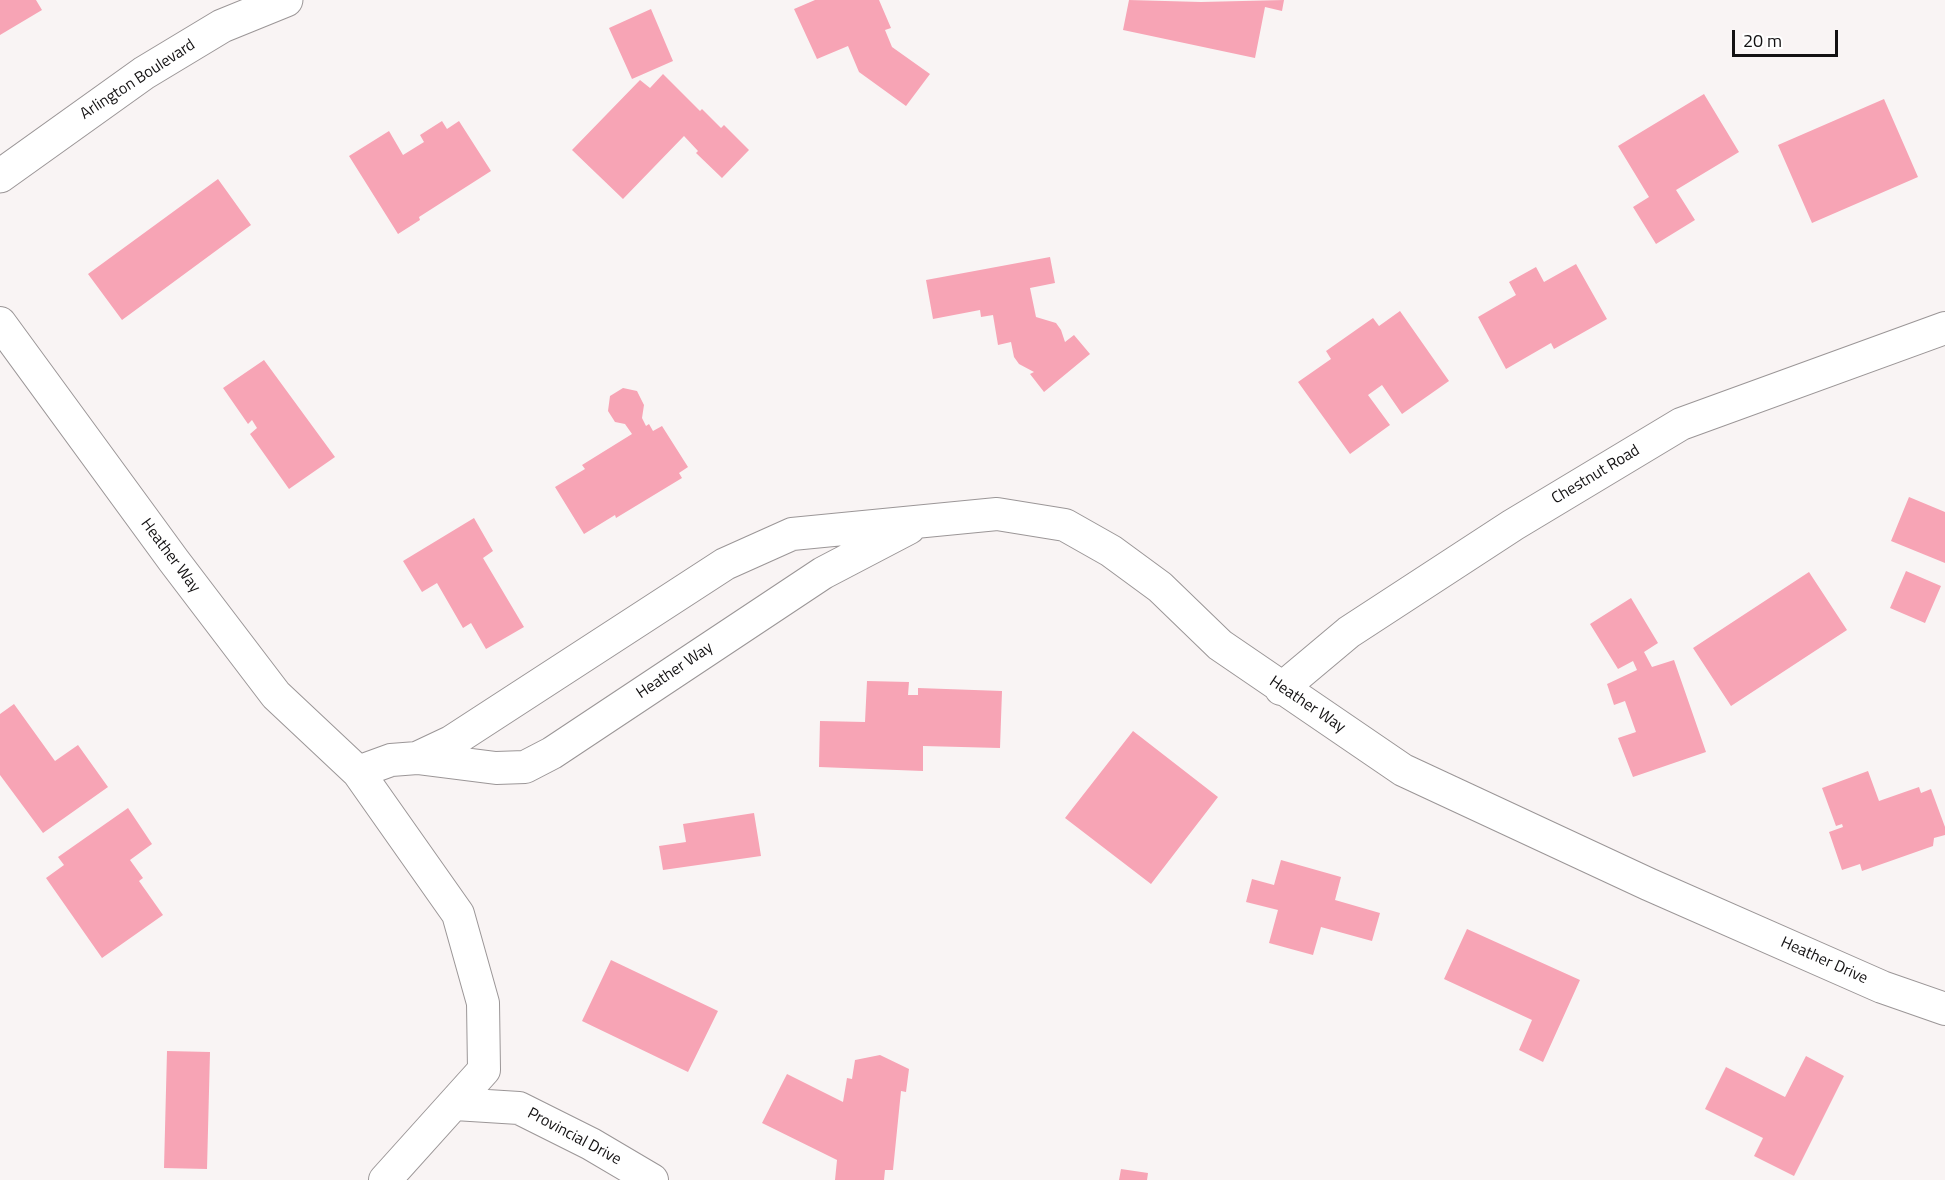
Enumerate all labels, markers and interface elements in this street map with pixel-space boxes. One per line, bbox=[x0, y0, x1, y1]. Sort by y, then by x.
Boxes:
scale bar bbox=[1735, 18, 1842, 56]
text: 20 m bbox=[1743, 27, 1782, 54]
street label: Arlington Boulevard bbox=[77, 36, 199, 124]
street label: Chestnut Road bbox=[1548, 441, 1644, 509]
street label: Heather Way bbox=[136, 515, 204, 597]
street label: Heather Way bbox=[633, 639, 717, 703]
street label: Heather Way bbox=[1265, 673, 1349, 737]
street label: Heather Drive bbox=[1778, 933, 1870, 989]
street label: Provincial Drive bbox=[524, 1104, 624, 1170]

